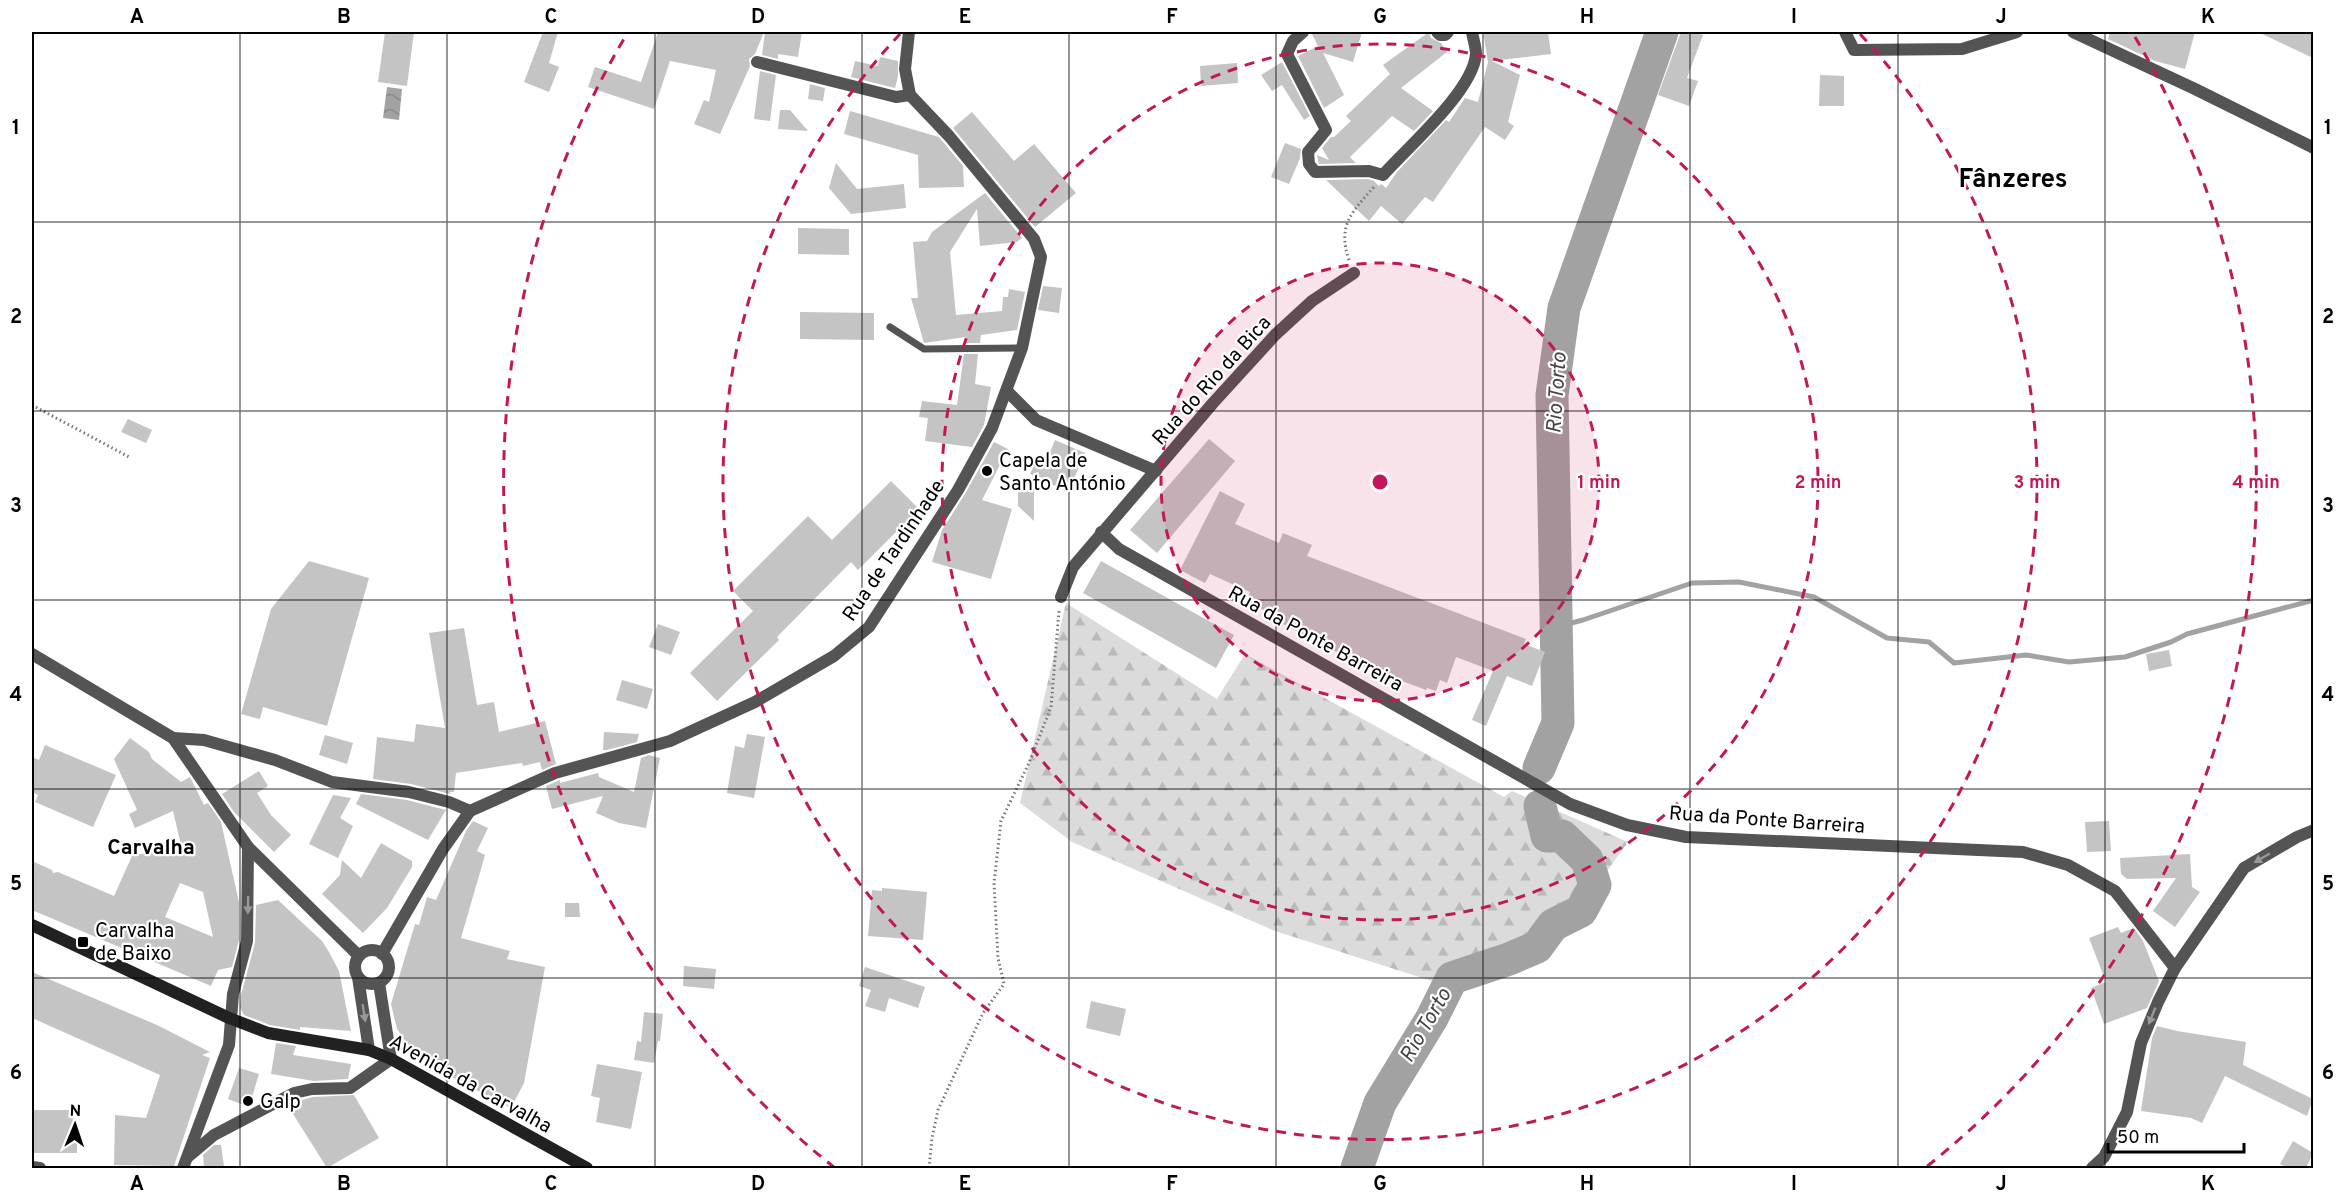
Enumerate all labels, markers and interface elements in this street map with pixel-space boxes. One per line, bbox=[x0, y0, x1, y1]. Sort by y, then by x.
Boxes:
text: A bbox=[130, 5, 144, 31]
text: B bbox=[337, 5, 351, 31]
text: C bbox=[545, 5, 557, 31]
text: D bbox=[751, 5, 765, 31]
text: E bbox=[959, 5, 971, 31]
text: F bbox=[1166, 5, 1178, 31]
text: G bbox=[1373, 5, 1387, 31]
text: H bbox=[1580, 5, 1594, 31]
text: I bbox=[1791, 5, 1797, 31]
text: J bbox=[1995, 5, 2007, 31]
text: K bbox=[2201, 5, 2215, 31]
text: 1 bbox=[12, 116, 20, 142]
text: 1 bbox=[2324, 116, 2332, 142]
district label: Fânzeres bbox=[1958, 164, 2068, 197]
text: 2 bbox=[10, 305, 22, 331]
text: 2 bbox=[2322, 305, 2334, 331]
street label: Rua do Rio da Bica bbox=[1147, 311, 1278, 452]
water label: Rio Torto bbox=[1541, 351, 1574, 435]
place label: Capela de Santo António bbox=[999, 449, 1126, 498]
marker: Capela de Santo António bbox=[980, 464, 994, 478]
centre of rings bbox=[1370, 472, 1390, 492]
text: 1 min bbox=[1577, 472, 1621, 495]
text: 2 min bbox=[1794, 472, 1842, 495]
text: 3 min bbox=[2014, 472, 2060, 495]
text: 4 min bbox=[2232, 472, 2280, 495]
street label: Rua de Tardinhade bbox=[838, 475, 952, 627]
text: 3 bbox=[10, 494, 22, 520]
text: 3 bbox=[2322, 494, 2334, 520]
street label: Rua da Ponte Barreira bbox=[1223, 581, 1407, 699]
text: 4 bbox=[10, 683, 22, 709]
text: 4 bbox=[2322, 683, 2334, 709]
street label: Rua da Ponte Barreira bbox=[1668, 801, 1866, 841]
district label: Carvalha bbox=[107, 835, 195, 862]
one-way arrow bbox=[2254, 852, 2270, 863]
text: 5 bbox=[10, 872, 22, 898]
text: 5 bbox=[2322, 872, 2334, 898]
one-way arrow bbox=[243, 896, 253, 915]
place label: Carvalha de Baixo bbox=[95, 919, 174, 968]
marker: Carvalha de Baixo bbox=[76, 935, 90, 949]
water label: Rio Torto bbox=[1394, 983, 1459, 1068]
one-way arrow bbox=[359, 1004, 368, 1023]
one-way arrow bbox=[2147, 1007, 2157, 1025]
street label: Avenida da Carvalha bbox=[384, 1029, 556, 1140]
text: 6 bbox=[10, 1061, 22, 1087]
text: 6 bbox=[2322, 1061, 2334, 1087]
place label: Galp bbox=[260, 1090, 301, 1116]
marker: Galp bbox=[241, 1094, 255, 1108]
north arrow bbox=[45, 1095, 105, 1155]
text: N bbox=[69, 1102, 82, 1122]
scale bar bbox=[2108, 1116, 2244, 1154]
text: 50 m bbox=[2117, 1127, 2159, 1150]
text: A bbox=[130, 1172, 144, 1198]
text: B bbox=[337, 1172, 351, 1198]
text: C bbox=[545, 1172, 557, 1198]
text: D bbox=[751, 1172, 765, 1198]
text: E bbox=[959, 1172, 971, 1198]
text: F bbox=[1166, 1172, 1178, 1198]
text: G bbox=[1373, 1172, 1387, 1198]
text: H bbox=[1580, 1172, 1594, 1198]
text: I bbox=[1791, 1172, 1797, 1198]
text: J bbox=[1995, 1172, 2007, 1198]
text: K bbox=[2201, 1172, 2215, 1198]

